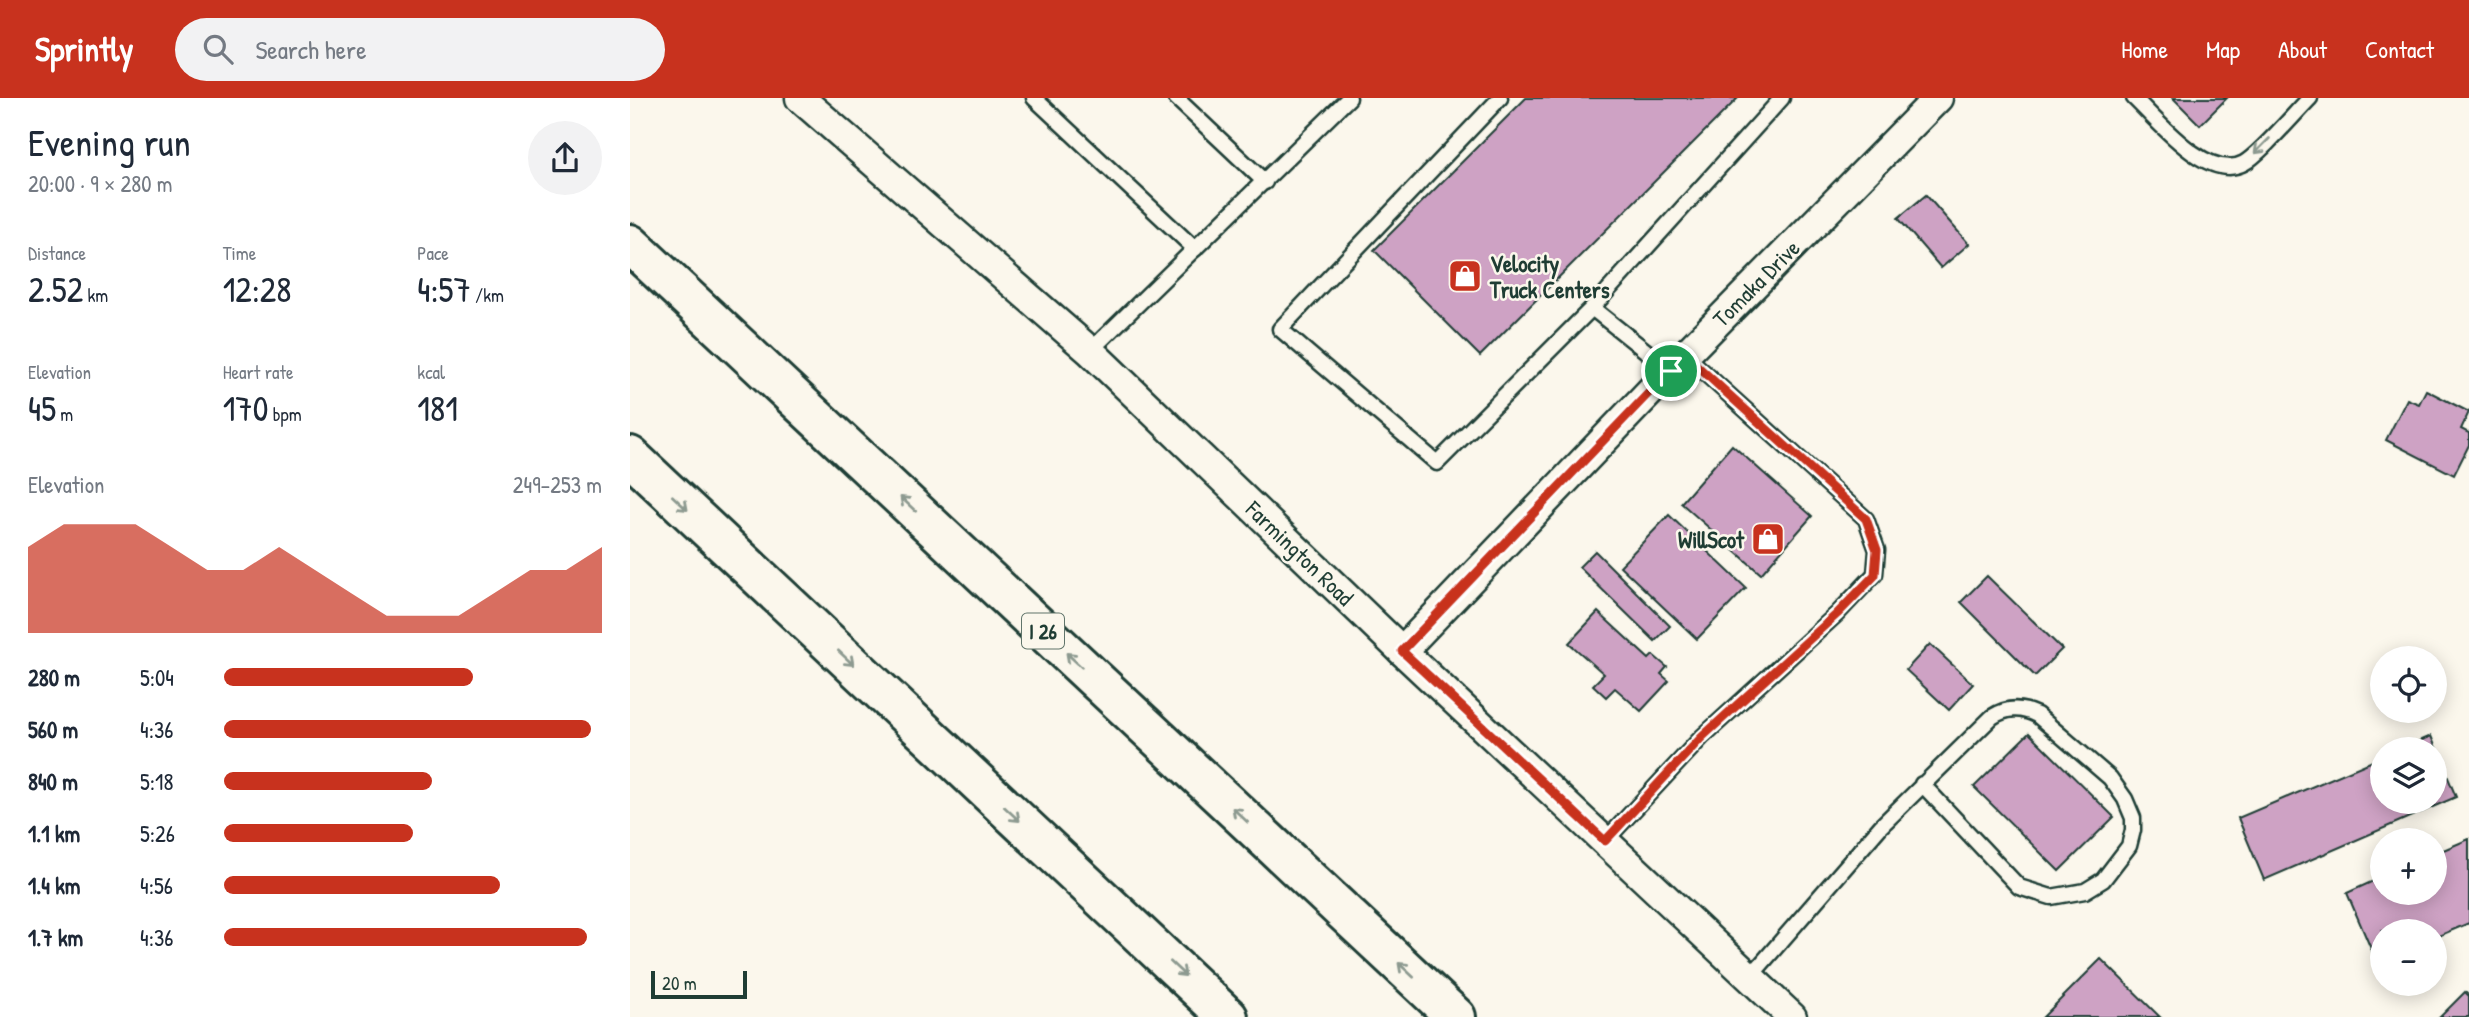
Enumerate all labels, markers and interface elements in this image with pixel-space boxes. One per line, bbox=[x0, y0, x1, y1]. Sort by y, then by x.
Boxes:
search box bbox=[175, 18, 665, 81]
text: Sprintly bbox=[35, 27, 133, 71]
icon: search bbox=[199, 30, 237, 68]
text: Search here bbox=[255, 32, 366, 67]
text: Home bbox=[2121, 33, 2168, 65]
text: Map bbox=[2206, 33, 2240, 65]
text: About bbox=[2278, 33, 2327, 65]
text: Contact bbox=[2365, 33, 2434, 65]
text: Evening run bbox=[28, 116, 191, 168]
button: share bbox=[528, 121, 602, 195]
one-way arrow bbox=[2254, 138, 2271, 155]
text: 20:00 · 9 × 280 m bbox=[28, 168, 172, 199]
street label: Tomaka Drive bbox=[1706, 233, 1806, 333]
text: Distance bbox=[28, 240, 86, 266]
text: Time bbox=[223, 240, 256, 266]
text: Pace bbox=[417, 240, 449, 266]
place label: Velocity Truck Centers bbox=[1489, 248, 1610, 305]
shop icon: Velocity Truck Centers bbox=[1446, 257, 1484, 295]
text: 2.52 bbox=[28, 266, 83, 313]
text: 12:28 bbox=[223, 266, 291, 313]
text: 4:57 bbox=[417, 266, 471, 313]
text: km bbox=[83, 282, 108, 308]
text: /km bbox=[471, 282, 504, 308]
pin bbox=[1641, 341, 1701, 401]
icon: arrive bbox=[1652, 352, 1690, 390]
text: Elevation bbox=[28, 359, 91, 385]
text: Heart rate bbox=[223, 359, 294, 385]
text: kcal bbox=[417, 359, 445, 385]
text: 45 bbox=[28, 385, 56, 432]
text: 170 bbox=[223, 385, 268, 432]
text: 181 bbox=[417, 385, 458, 432]
text: m bbox=[56, 401, 73, 427]
text: bpm bbox=[268, 401, 302, 427]
text: Elevation bbox=[28, 469, 104, 500]
text: 249–253 m bbox=[513, 469, 602, 500]
street label: Farmington Road bbox=[1239, 493, 1361, 612]
one-way arrow bbox=[671, 494, 688, 511]
one-way arrow bbox=[900, 496, 917, 513]
shop icon: WillScot bbox=[1749, 520, 1787, 558]
place label: WillScot bbox=[1678, 524, 1745, 555]
road number: I 26 bbox=[1022, 614, 1064, 648]
map controls bbox=[2370, 646, 2447, 996]
button: locate bbox=[2370, 646, 2447, 723]
one-way arrow bbox=[837, 650, 854, 667]
one-way arrow bbox=[1066, 651, 1083, 668]
text: 280 m bbox=[28, 662, 80, 693]
text: 5:04 bbox=[140, 662, 174, 693]
text: 560 m bbox=[28, 714, 78, 745]
text: 4:36 bbox=[140, 714, 173, 745]
button: layers bbox=[2370, 737, 2447, 814]
text: 840 m bbox=[28, 766, 78, 797]
text: 5:18 bbox=[140, 766, 173, 797]
one-way arrow bbox=[1003, 805, 1020, 822]
one-way arrow bbox=[1231, 807, 1249, 823]
text: 1.1 km bbox=[28, 818, 80, 849]
text: 5:26 bbox=[140, 818, 175, 849]
button: + bbox=[2370, 828, 2447, 905]
text: 1.4 km bbox=[28, 870, 80, 901]
text: 4:56 bbox=[140, 870, 173, 901]
button: − bbox=[2370, 919, 2447, 996]
text: 1.7 km bbox=[28, 922, 83, 953]
text: 4:36 bbox=[140, 922, 173, 953]
one-way arrow bbox=[1169, 961, 1186, 978]
one-way arrow bbox=[1398, 962, 1415, 979]
scale bar bbox=[651, 968, 747, 1000]
text: 20 m bbox=[662, 970, 697, 996]

